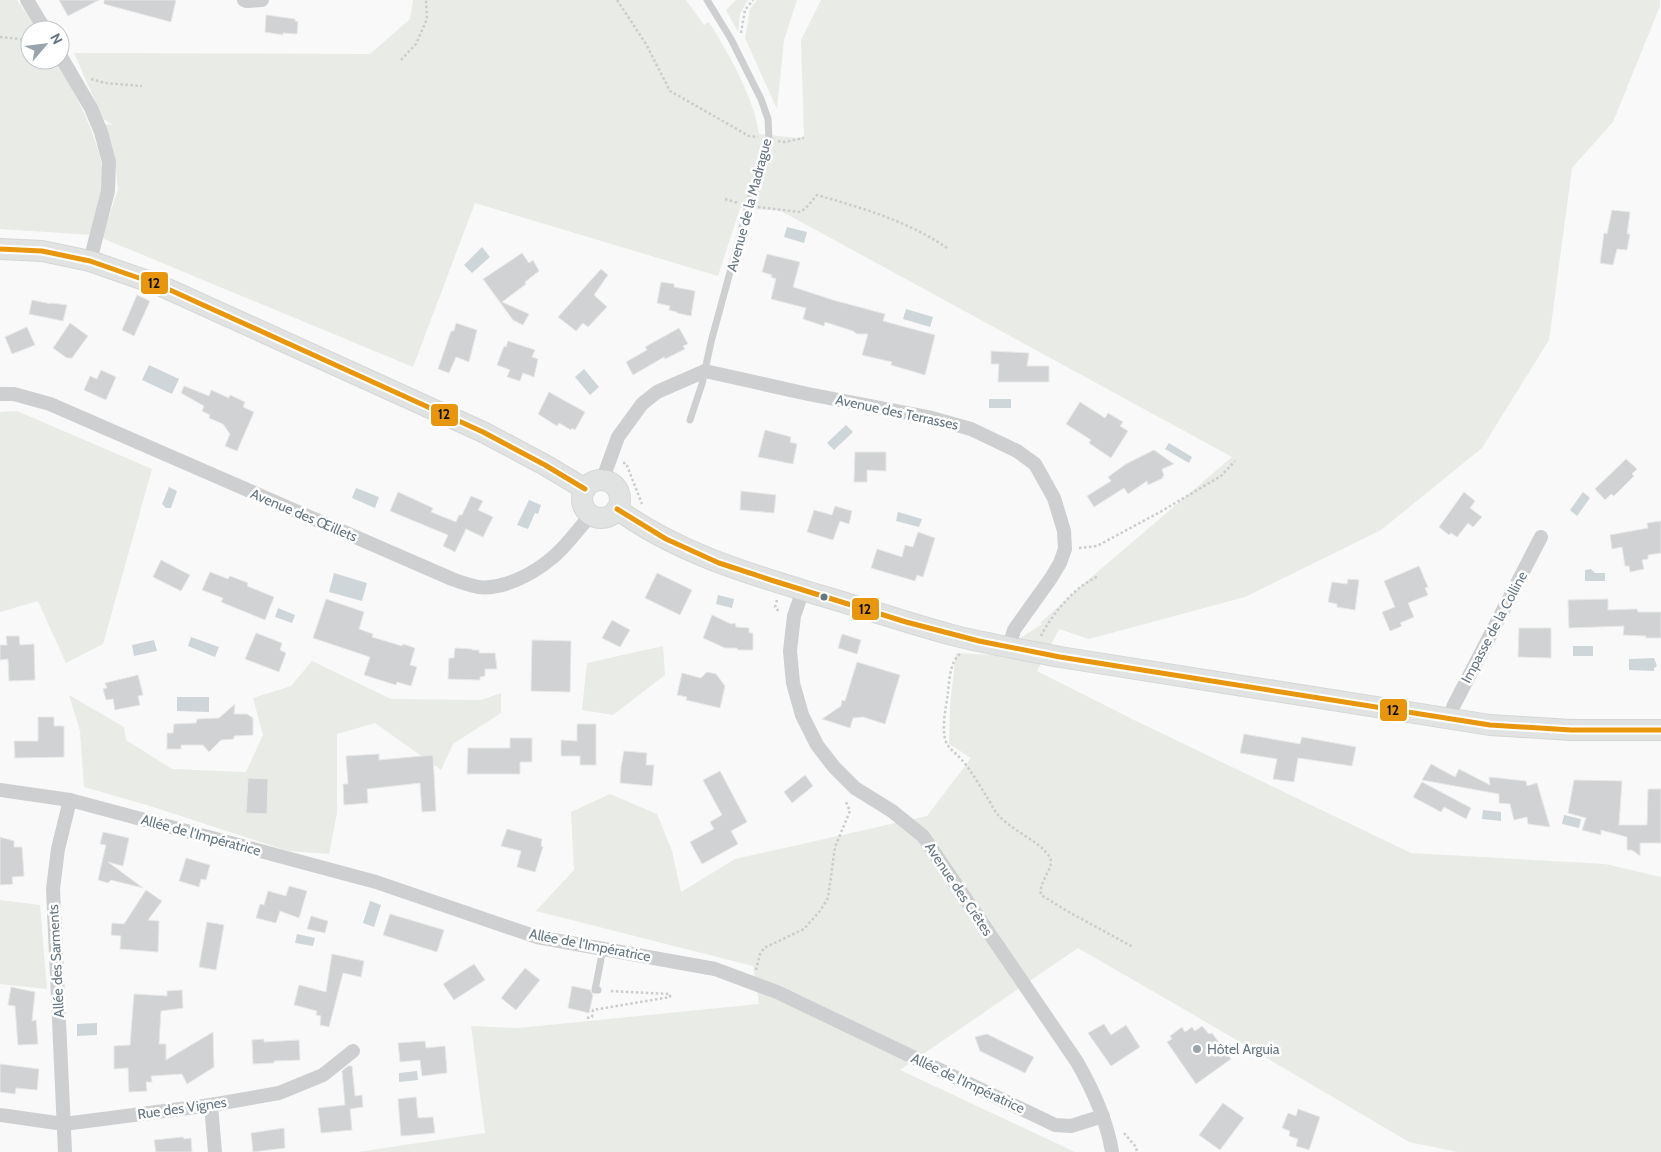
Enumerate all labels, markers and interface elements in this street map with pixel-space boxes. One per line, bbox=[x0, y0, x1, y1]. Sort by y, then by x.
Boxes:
north arrow bbox=[20, 20, 70, 70]
text: N bbox=[46, 30, 67, 47]
street label: Avenue de la Madrague bbox=[723, 136, 775, 274]
line badge: 12 bbox=[140, 271, 169, 295]
text: 12 bbox=[148, 274, 160, 292]
street label: Avenue des Terrasses bbox=[834, 390, 960, 434]
line badge: 12 bbox=[430, 403, 459, 427]
text: 12 bbox=[438, 405, 450, 423]
street label: Avenue des Œillets bbox=[248, 484, 360, 546]
street label: Impasse de la Colline bbox=[1457, 568, 1531, 686]
unlabelled marker bbox=[819, 592, 829, 602]
line badge: 12 bbox=[851, 597, 880, 621]
text: 12 bbox=[859, 600, 871, 618]
line badge: 12 bbox=[1379, 698, 1408, 722]
text: 12 bbox=[1387, 701, 1399, 719]
street label: Allée de l'Impératrice bbox=[139, 810, 263, 860]
street label: Avenue des Crêtes bbox=[921, 839, 997, 939]
street label: Allée des Sarments bbox=[44, 904, 68, 1018]
street label: Allée de l'Impératrice bbox=[528, 924, 652, 966]
place label: Hôtel Arguia bbox=[1207, 1040, 1280, 1058]
marker: Hôtel Arguia bbox=[1191, 1043, 1203, 1055]
street label: Allée de l'Impératrice bbox=[908, 1049, 1028, 1117]
street label: Rue des Vignes bbox=[136, 1093, 228, 1123]

